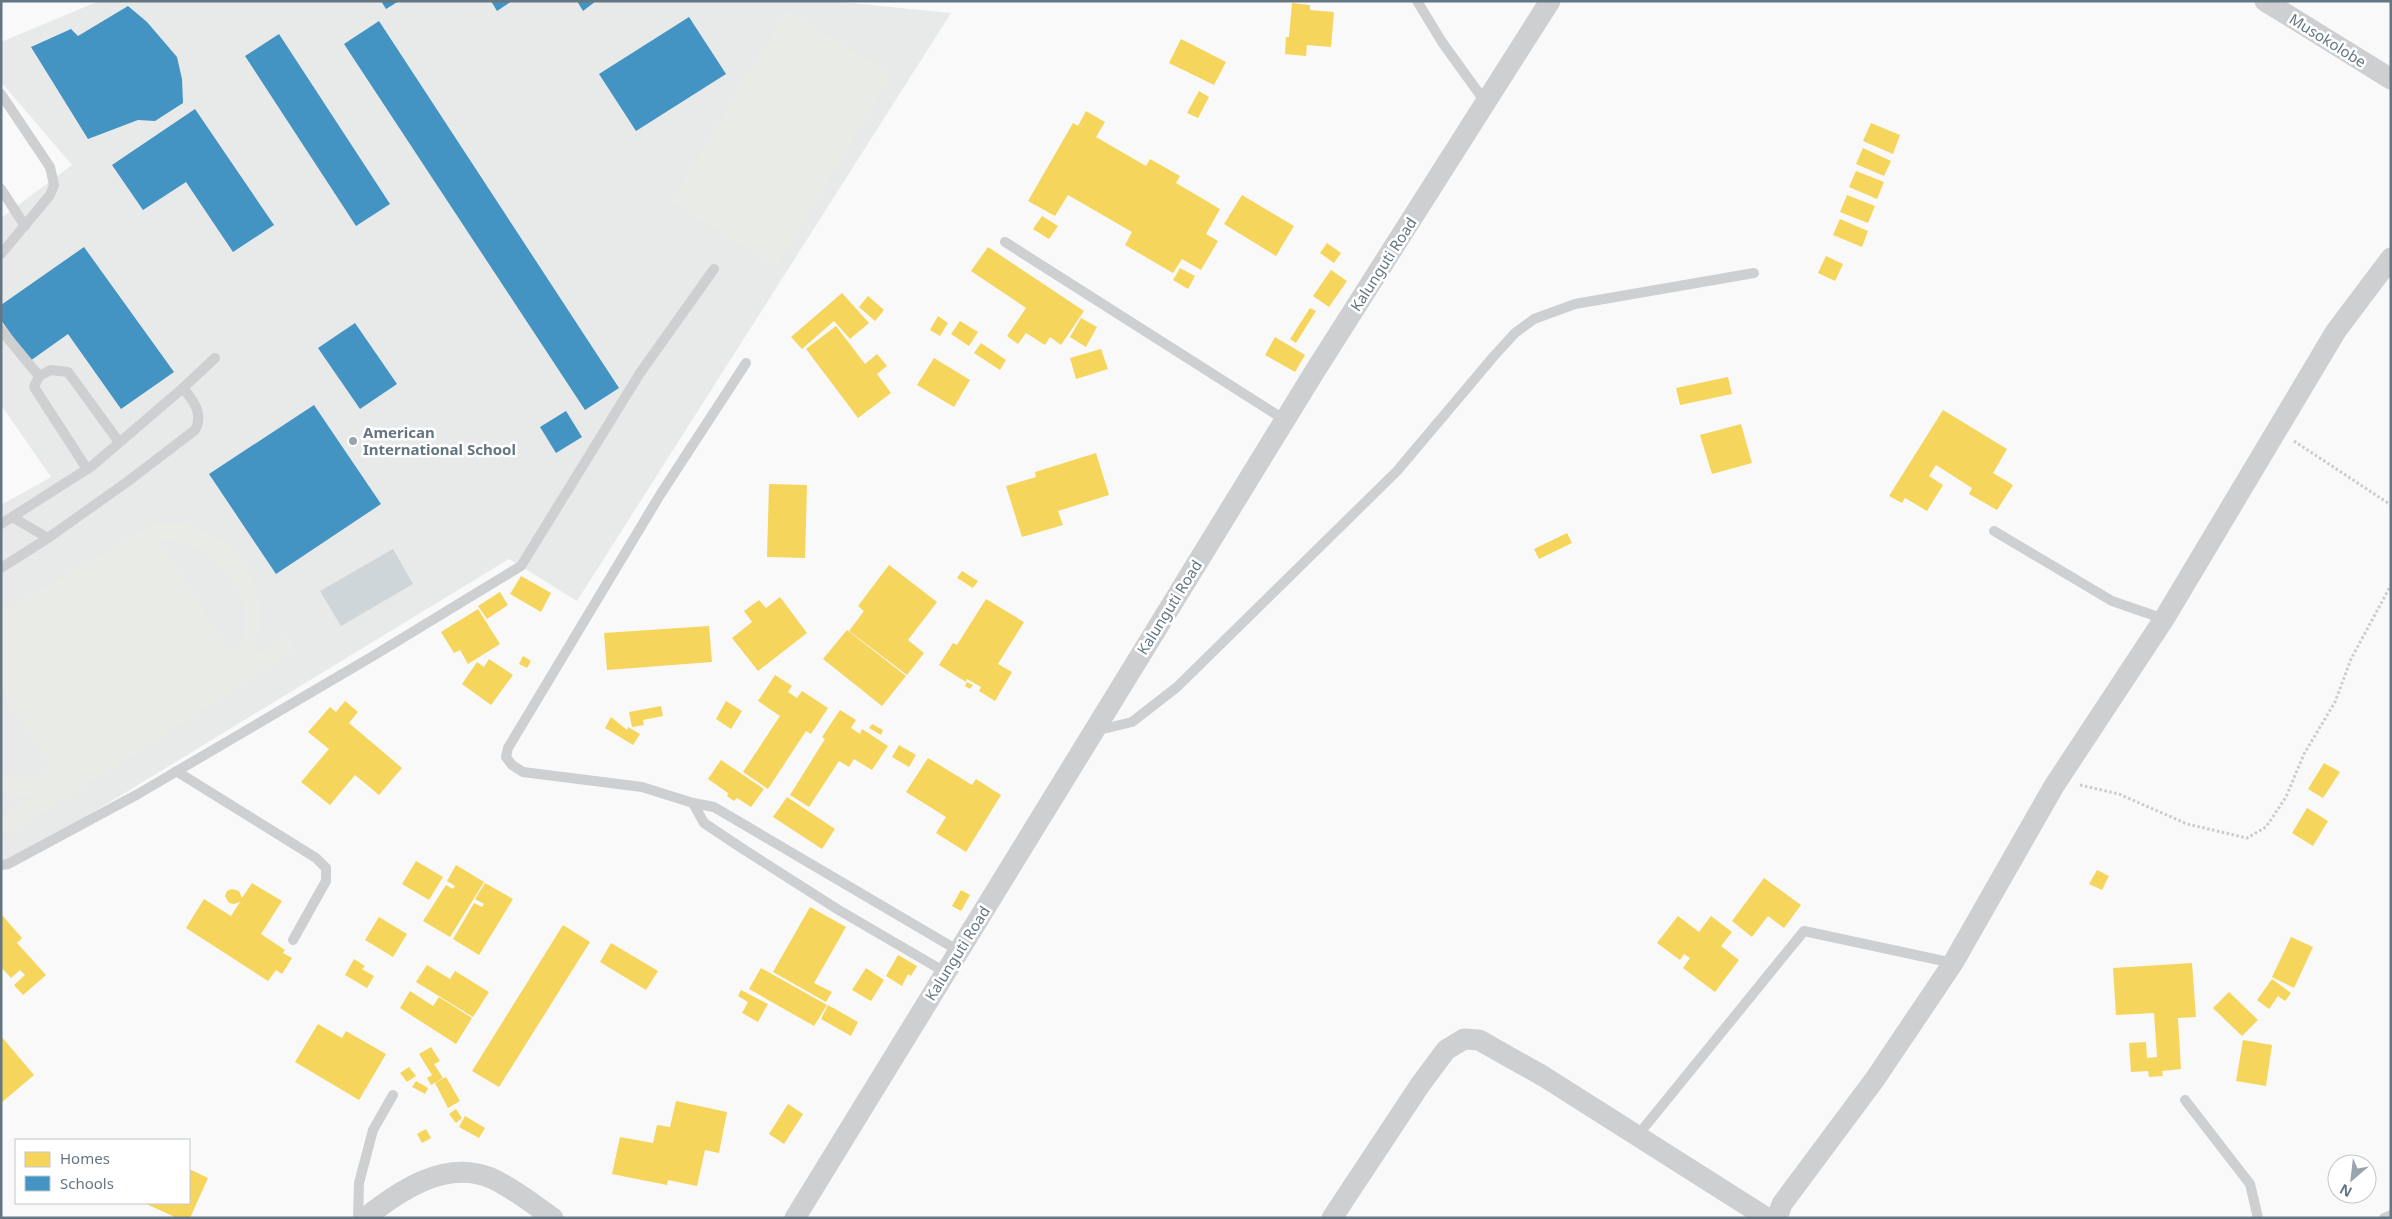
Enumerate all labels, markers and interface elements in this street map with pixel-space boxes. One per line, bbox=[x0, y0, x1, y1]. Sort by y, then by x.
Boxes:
street label: Musokolobe bbox=[2286, 9, 2370, 71]
street label: Kalunguti Road bbox=[1345, 213, 1421, 315]
place label: American International School bbox=[363, 422, 516, 459]
marker: American International School bbox=[347, 435, 359, 447]
street label: Kalunguti Road bbox=[1132, 556, 1206, 658]
street label: Kalunguti Road bbox=[920, 902, 994, 1004]
legend bbox=[15, 1139, 190, 1204]
text: Homes bbox=[60, 1148, 110, 1168]
north arrow bbox=[2327, 1154, 2377, 1204]
text: Schools bbox=[60, 1173, 114, 1193]
text: N bbox=[2336, 1180, 2355, 1202]

